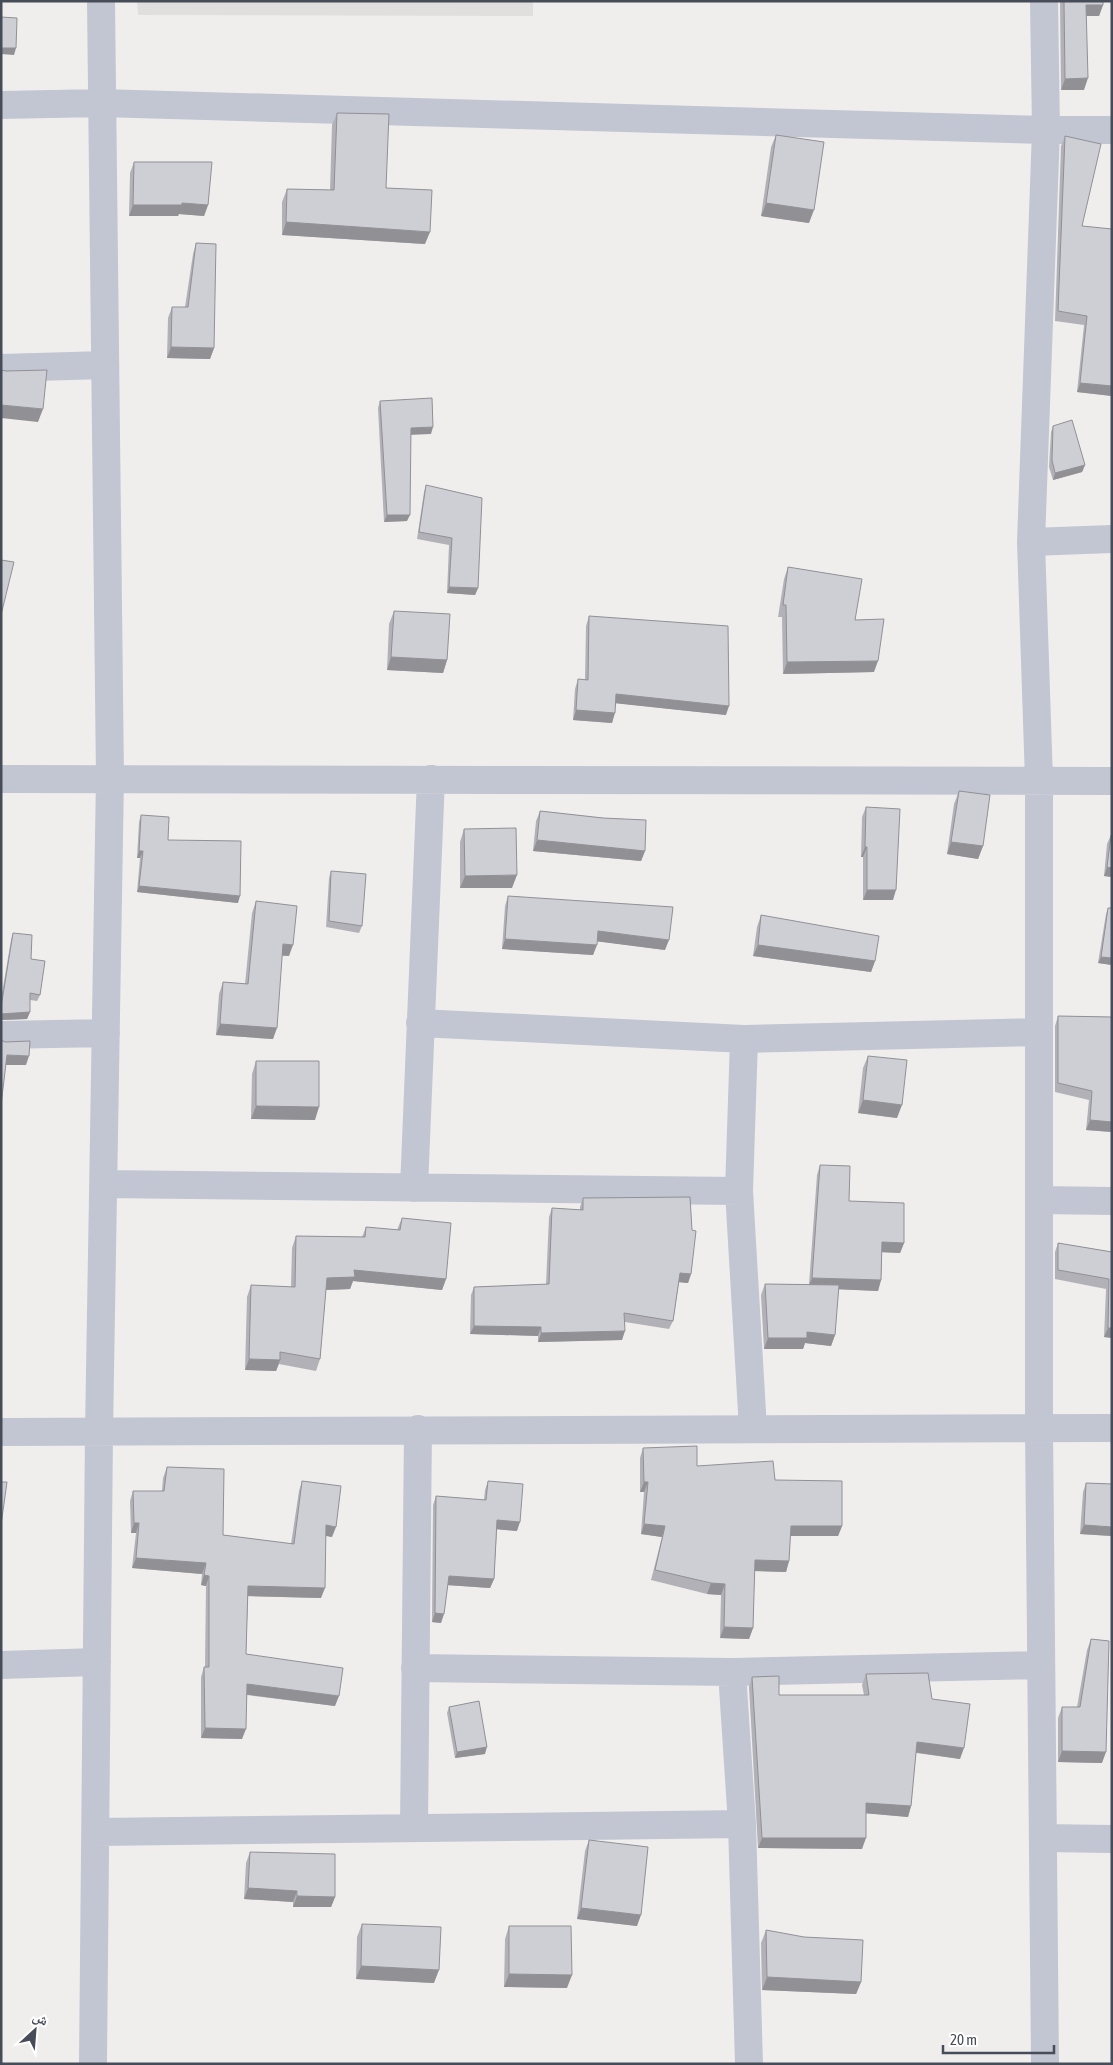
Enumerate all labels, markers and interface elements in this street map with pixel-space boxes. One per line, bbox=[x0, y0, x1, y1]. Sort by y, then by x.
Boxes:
north arrow bbox=[10, 2005, 60, 2055]
text: ش bbox=[30, 2008, 51, 2030]
scale bar bbox=[943, 2022, 1054, 2054]
text: 20 m bbox=[950, 2031, 977, 2048]

